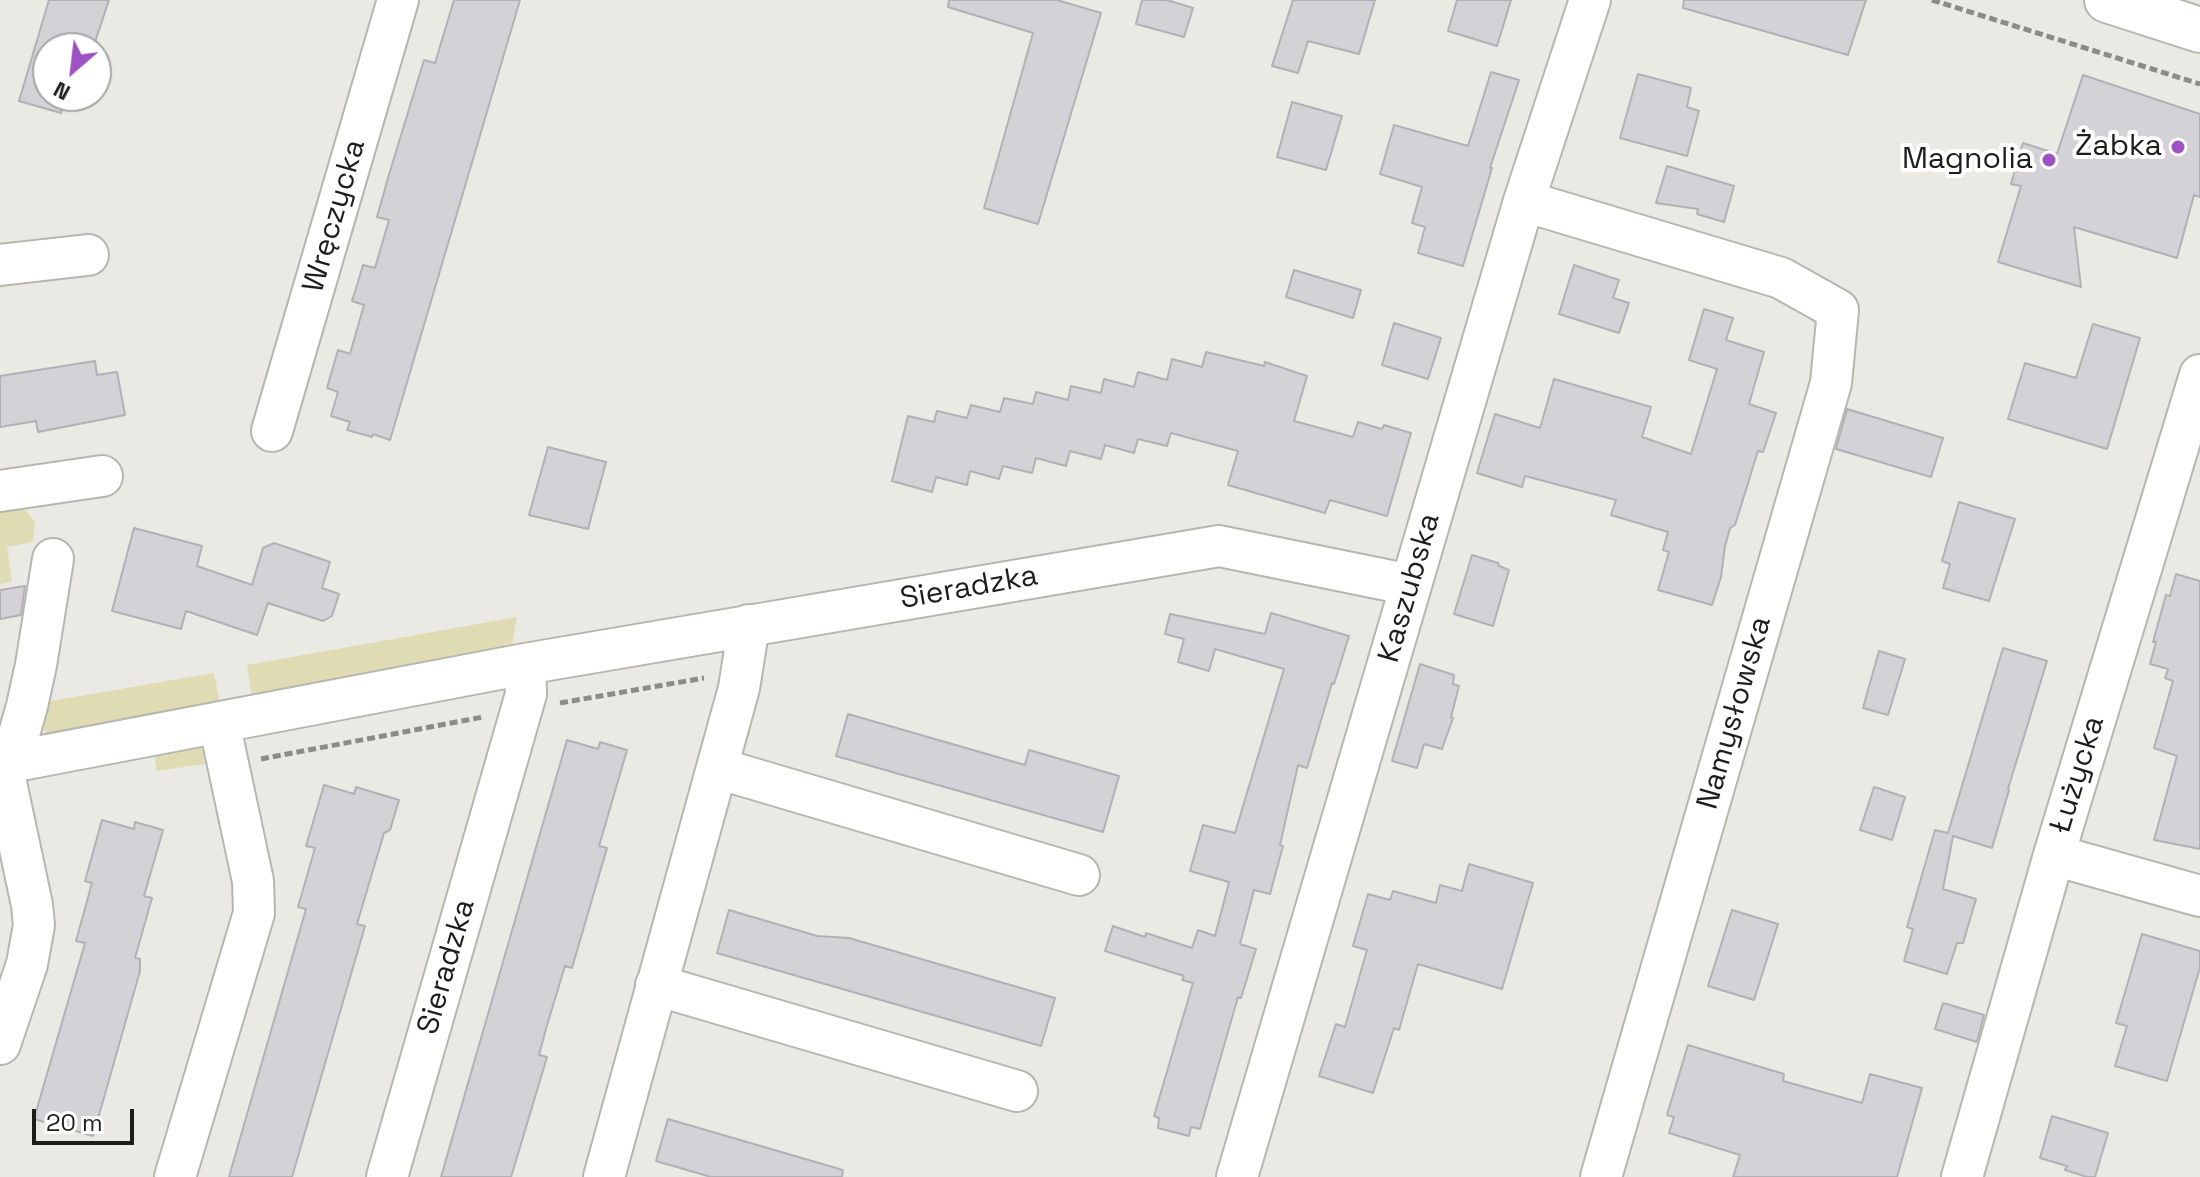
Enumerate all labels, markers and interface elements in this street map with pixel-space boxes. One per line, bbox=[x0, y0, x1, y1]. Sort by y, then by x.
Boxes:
north arrow bbox=[32, 32, 112, 112]
text: N bbox=[49, 76, 75, 107]
place label: Żabka bbox=[2075, 129, 2162, 165]
street label: Wręczycka bbox=[296, 136, 374, 296]
marker: Żabka bbox=[2169, 138, 2187, 156]
place label: Magnolia bbox=[1902, 142, 2033, 178]
marker: Magnolia bbox=[2040, 151, 2058, 169]
street label: Kaszubska bbox=[1372, 509, 1448, 667]
street label: Sieradzka bbox=[897, 558, 1041, 618]
street label: Namysłowska bbox=[1690, 612, 1780, 814]
street label: Łużycka bbox=[2043, 712, 2113, 838]
street label: Sieradzka bbox=[411, 895, 483, 1039]
scale bar bbox=[36, 1093, 138, 1143]
text: 20 m bbox=[46, 1107, 103, 1138]

